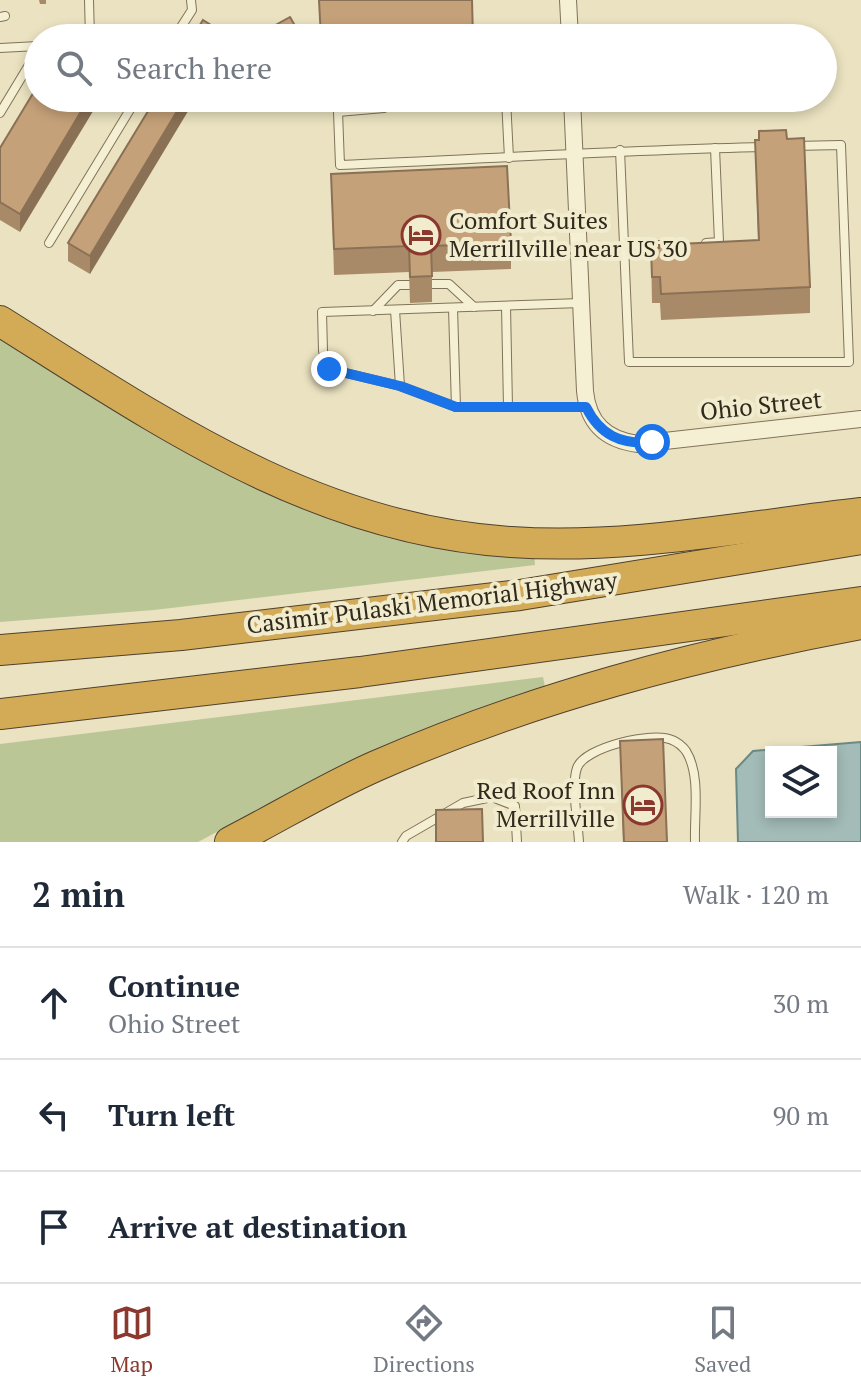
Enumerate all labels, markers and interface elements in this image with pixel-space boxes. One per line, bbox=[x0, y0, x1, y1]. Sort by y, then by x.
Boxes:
search box bbox=[24, 24, 837, 112]
icon: search bbox=[52, 46, 96, 90]
text: Search here bbox=[116, 48, 272, 88]
place label: Comfort Suites Merrillville near US 30 bbox=[449, 204, 688, 264]
hotel icon: Comfort Suites Merrillville near US 30 bbox=[400, 214, 442, 256]
route end bbox=[311, 351, 347, 387]
street label: Ohio Street bbox=[698, 383, 823, 427]
route start bbox=[634, 424, 670, 460]
street label: Casimir Pulaski Memorial Highway bbox=[245, 563, 620, 641]
map controls bbox=[765, 746, 837, 818]
button: layers bbox=[765, 746, 837, 818]
place label: Red Roof Inn Merrillville bbox=[477, 774, 615, 834]
hotel icon: Red Roof Inn Merrillville bbox=[622, 784, 664, 826]
text: 2 min bbox=[32, 872, 125, 917]
text: Walk · 120 m bbox=[683, 877, 829, 911]
text: Continue bbox=[108, 966, 240, 1006]
icon: ahead bbox=[32, 981, 76, 1025]
text: 30 m bbox=[773, 986, 829, 1020]
text: Ohio Street bbox=[108, 1006, 240, 1040]
icon: left bbox=[32, 1093, 76, 1137]
text: Turn left bbox=[108, 1095, 235, 1135]
text: 90 m bbox=[773, 1098, 829, 1132]
icon: arrive bbox=[32, 1205, 76, 1249]
text: Arrive at destination bbox=[108, 1207, 407, 1247]
tab: Map bbox=[110, 1301, 154, 1378]
tab: Directions bbox=[373, 1301, 475, 1378]
tab: Saved bbox=[694, 1301, 751, 1378]

